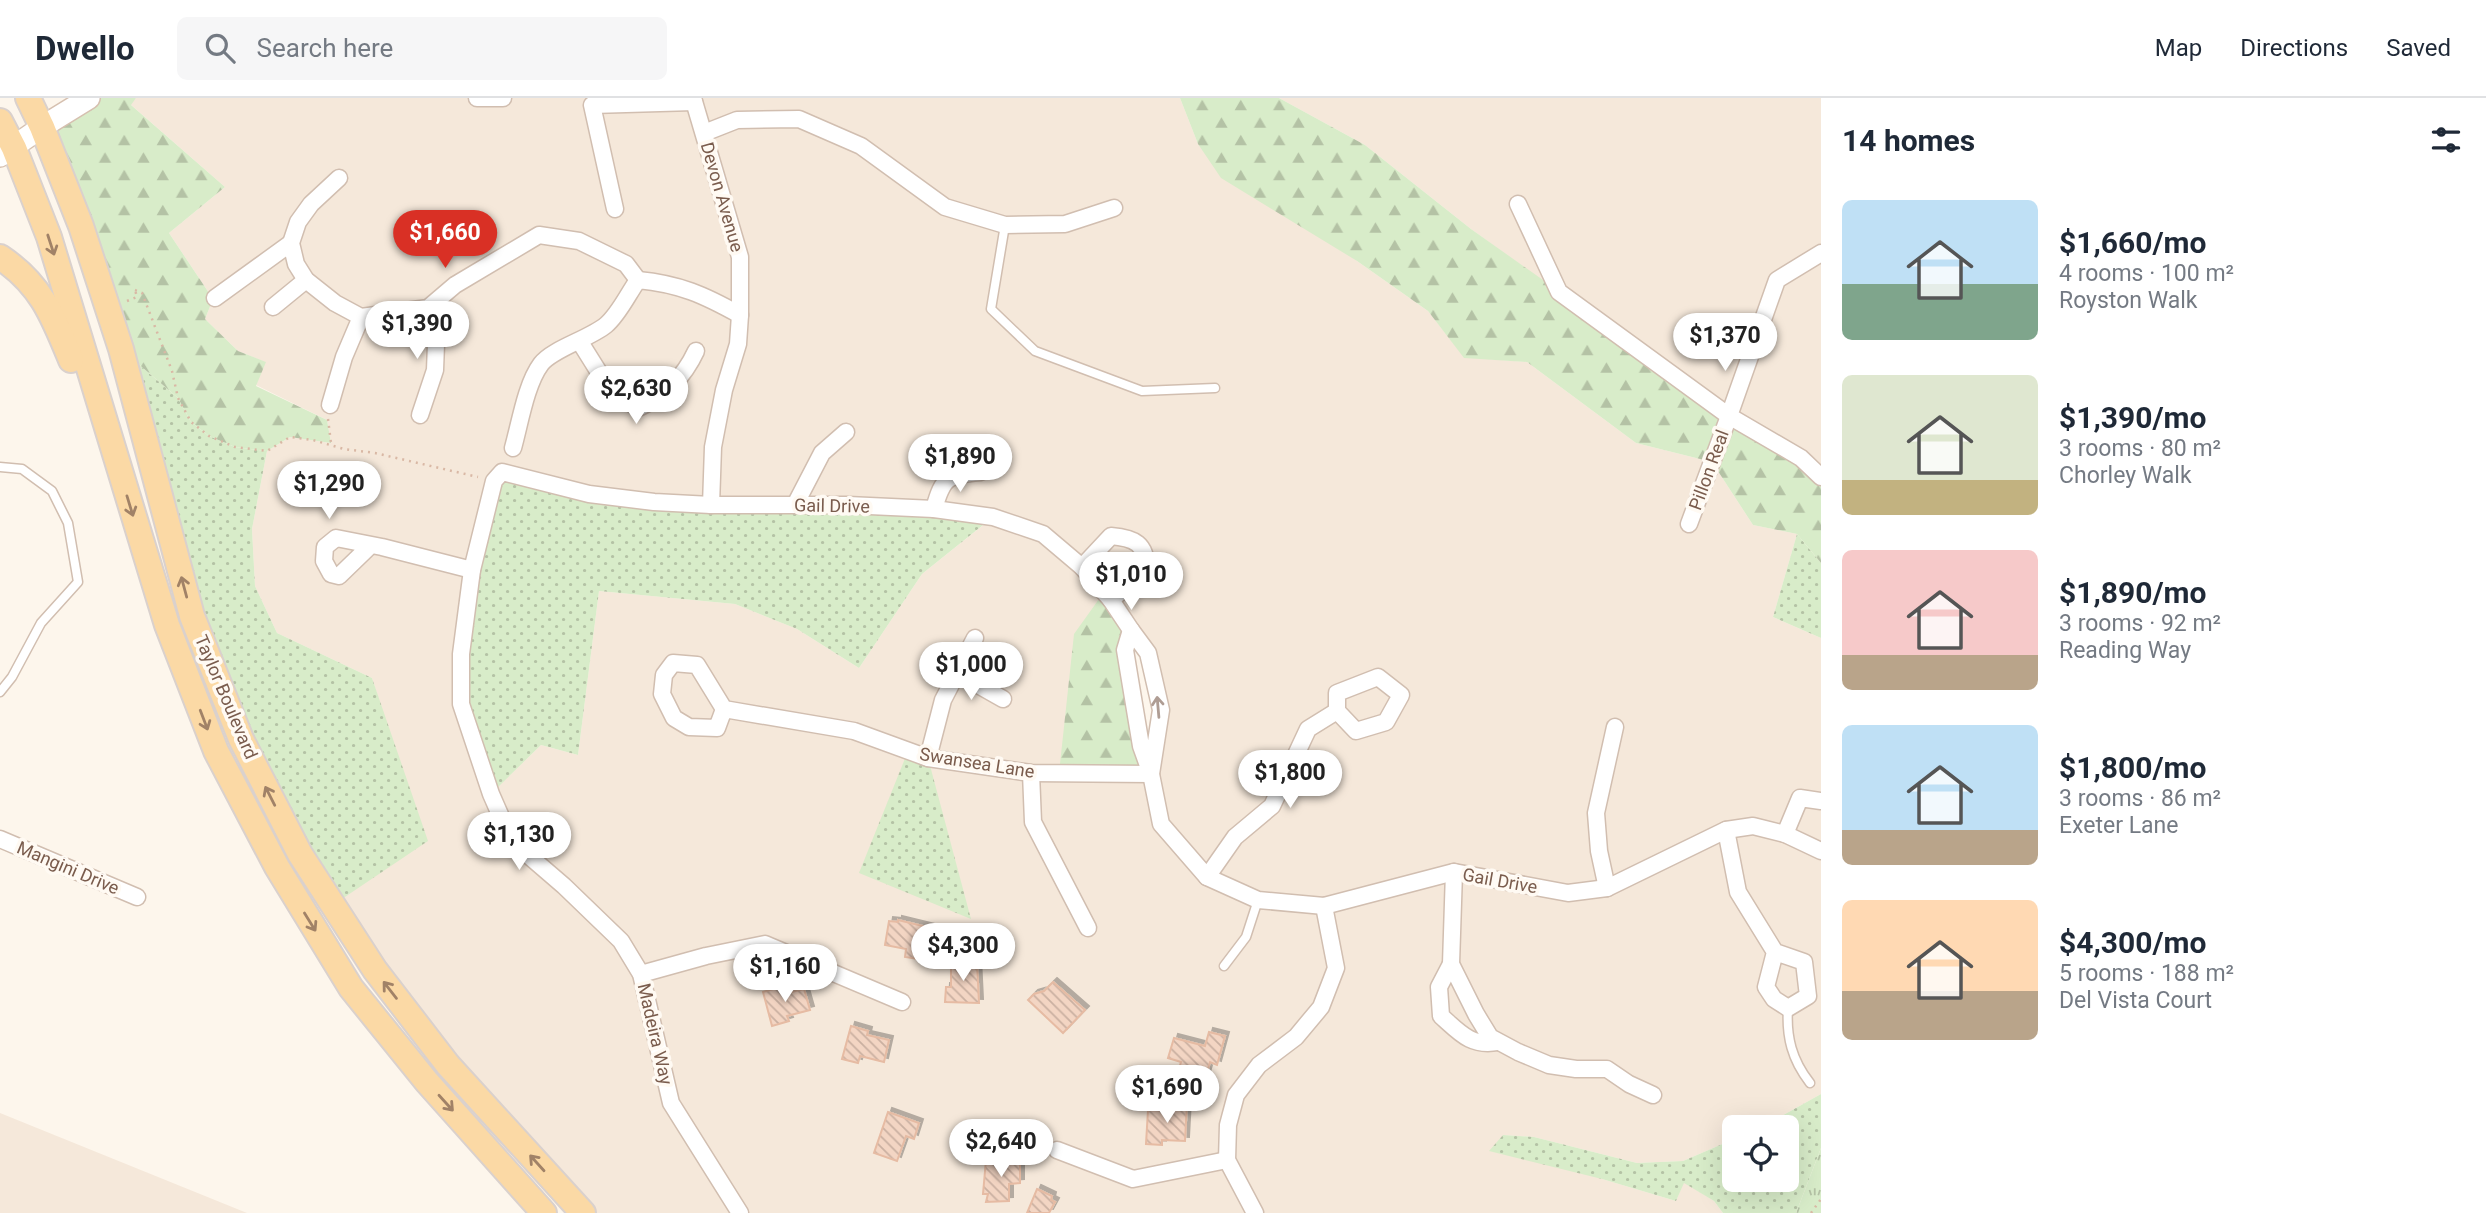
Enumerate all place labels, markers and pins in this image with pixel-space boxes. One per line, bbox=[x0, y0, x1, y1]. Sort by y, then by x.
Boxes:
pin: $1,660 bbox=[388, 211, 502, 270]
pin: $1,390 bbox=[360, 302, 474, 361]
pin: $1,370 bbox=[1668, 314, 1782, 373]
pin: $2,630 bbox=[579, 366, 693, 426]
pin: $1,890 bbox=[903, 434, 1017, 494]
pin: $1,290 bbox=[272, 462, 386, 521]
pin: $1,010 bbox=[1074, 552, 1188, 612]
pin: $1,000 bbox=[914, 642, 1028, 702]
pin: $1,800 bbox=[1233, 750, 1347, 810]
pin: $1,130 bbox=[462, 812, 576, 872]
pin: $4,300 bbox=[906, 924, 1020, 983]
pin: $1,160 bbox=[728, 944, 842, 1004]
pin: $1,690 bbox=[1110, 1066, 1224, 1125]
pin: $2,640 bbox=[944, 1119, 1058, 1179]

